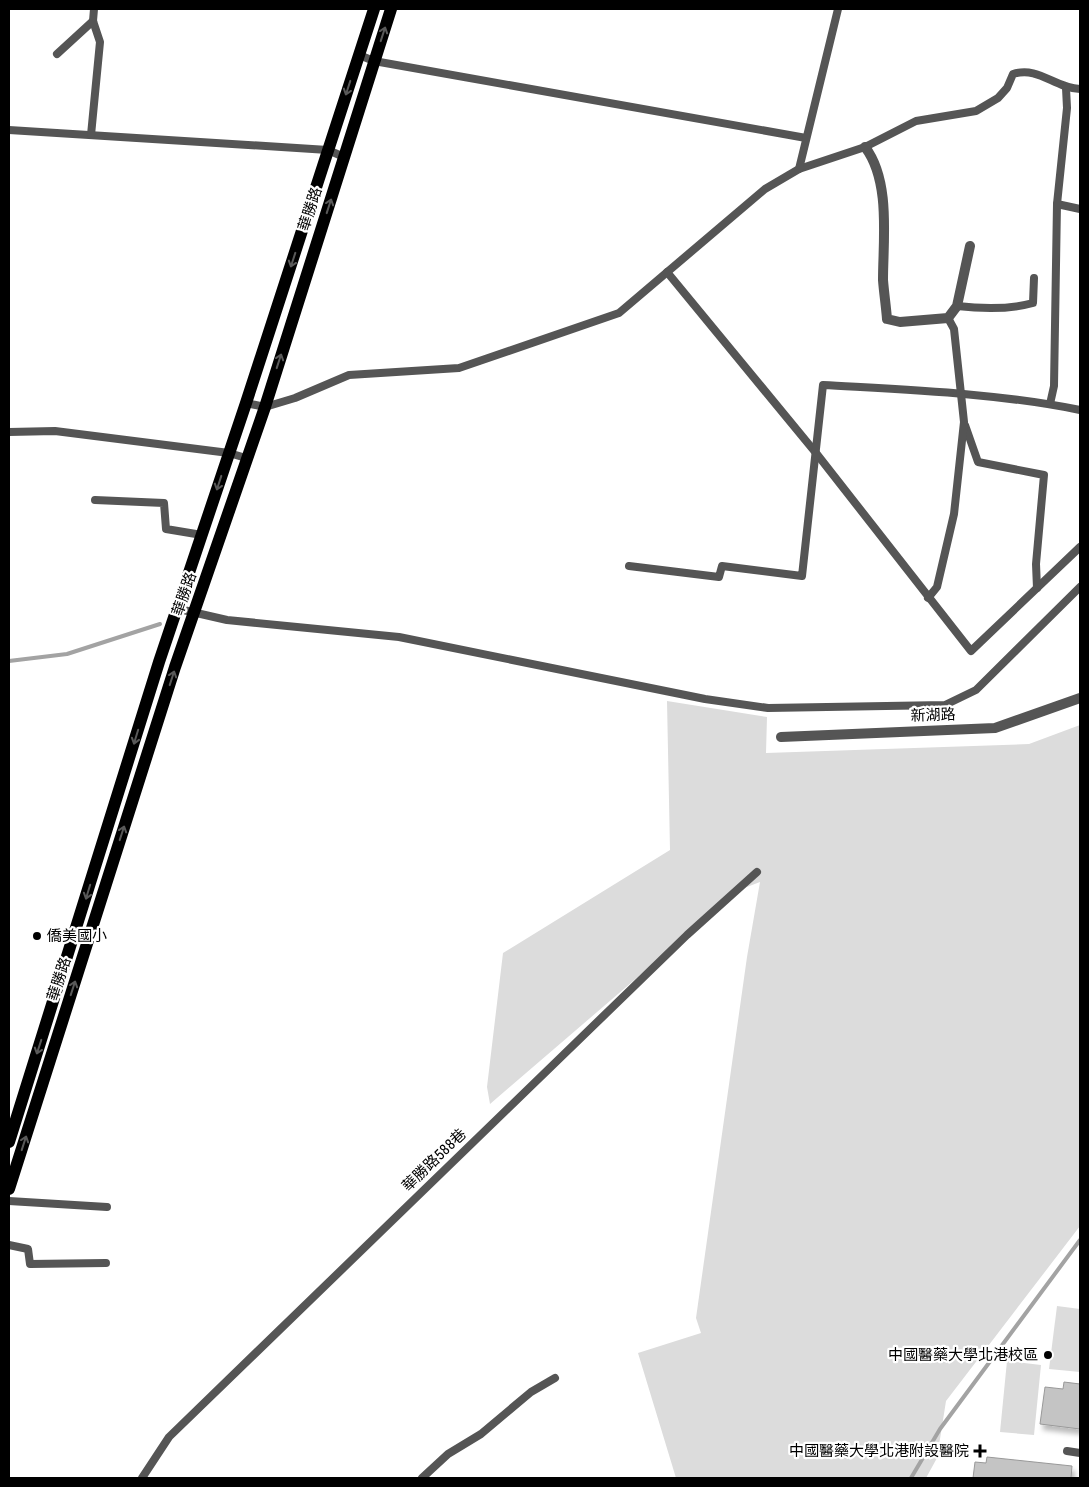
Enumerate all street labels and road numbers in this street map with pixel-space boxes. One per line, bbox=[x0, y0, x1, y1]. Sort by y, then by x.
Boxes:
street label: 華勝路 bbox=[294, 185, 326, 233]
street label: 華勝路 bbox=[168, 570, 200, 618]
street label: 新湖路 bbox=[910, 705, 956, 725]
street label: 華勝路 bbox=[43, 955, 75, 1003]
street label: 華勝路588巷 bbox=[398, 1125, 470, 1195]

